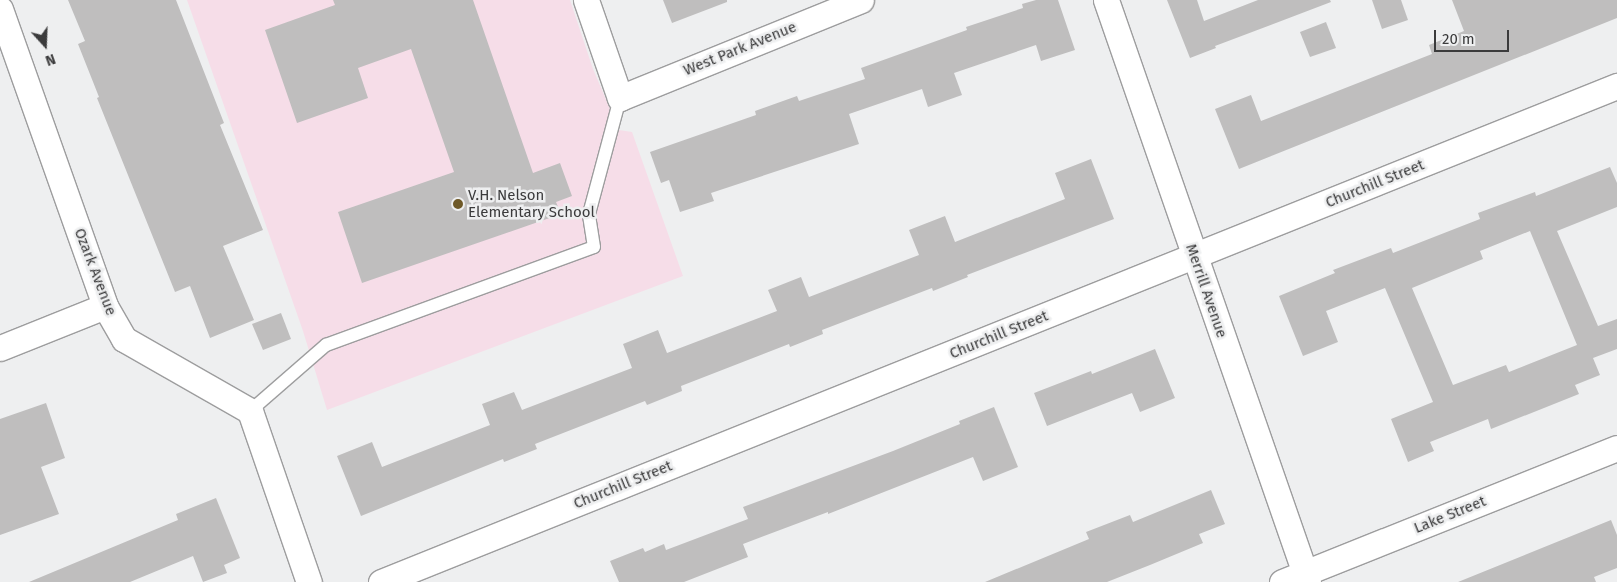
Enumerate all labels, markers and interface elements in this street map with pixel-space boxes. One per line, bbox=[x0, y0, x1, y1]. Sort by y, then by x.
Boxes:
street label: West Park Avenue bbox=[681, 18, 799, 80]
north arrow bbox=[20, 20, 70, 70]
scale bar bbox=[1437, 20, 1512, 52]
text: 20 m bbox=[1442, 30, 1475, 48]
text: N bbox=[43, 50, 58, 69]
street label: Churchill Street bbox=[1323, 156, 1427, 212]
place label: V.H. Nelson Elementary School bbox=[468, 186, 595, 221]
marker: V.H. Nelson Elementary School bbox=[452, 198, 464, 210]
street label: Ozark Avenue bbox=[70, 226, 120, 318]
street label: Merrill Avenue bbox=[1182, 242, 1230, 340]
street label: Churchill Street bbox=[947, 307, 1051, 363]
street label: Churchill Street bbox=[571, 457, 675, 513]
street label: Lake Street bbox=[1411, 492, 1489, 538]

